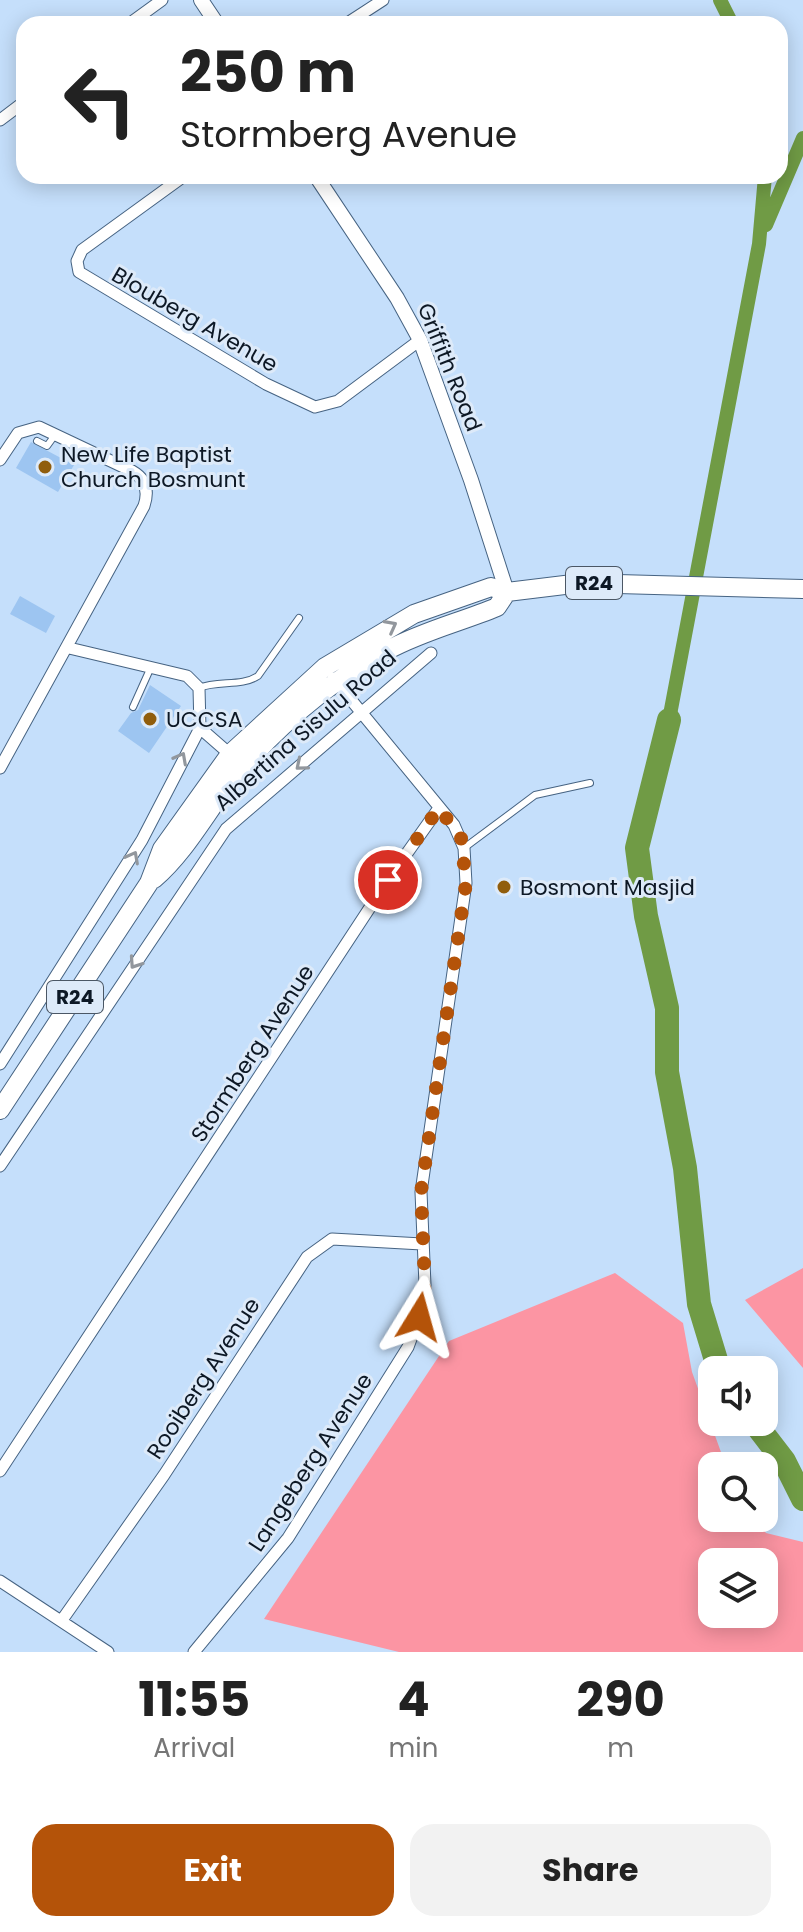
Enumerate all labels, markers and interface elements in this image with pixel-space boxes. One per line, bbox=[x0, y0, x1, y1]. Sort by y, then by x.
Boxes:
text: 250 m bbox=[180, 33, 356, 112]
icon: left bbox=[48, 48, 152, 152]
text: Stormberg Avenue bbox=[180, 109, 517, 160]
street label: Blouberg Avenue bbox=[106, 259, 284, 380]
street label: Griffith Road bbox=[410, 298, 489, 436]
place label: New Life Baptist Church Bosmunt bbox=[61, 439, 246, 495]
marker: New Life Baptist Church Bosmunt bbox=[36, 458, 54, 476]
road number: R24 bbox=[566, 567, 622, 599]
one-way arrow bbox=[383, 620, 397, 635]
street label: Albertina Sisulu Road bbox=[208, 643, 403, 818]
place label: UCCSA bbox=[166, 704, 243, 735]
marker: UCCSA bbox=[141, 710, 159, 728]
one-way arrow bbox=[172, 752, 187, 767]
one-way arrow bbox=[295, 755, 310, 770]
pin bbox=[354, 846, 422, 914]
one-way arrow bbox=[123, 851, 139, 866]
icon: arrive bbox=[366, 858, 410, 902]
place label: Bosmont Masjid bbox=[520, 872, 695, 903]
marker: Bosmont Masjid bbox=[495, 878, 513, 896]
one-way arrow bbox=[130, 954, 145, 969]
street label: Stormberg Avenue bbox=[183, 958, 322, 1148]
road number: R24 bbox=[47, 981, 103, 1013]
position arrow bbox=[377, 1275, 461, 1359]
street label: Rooiberg Avenue bbox=[139, 1291, 267, 1465]
map controls bbox=[698, 1356, 778, 1628]
button: sound bbox=[698, 1356, 778, 1436]
street label: Langeberg Avenue bbox=[241, 1367, 380, 1558]
button: search bbox=[698, 1452, 778, 1532]
button: layers bbox=[698, 1548, 778, 1628]
text: 11:55 bbox=[138, 1666, 250, 1733]
text: 4 bbox=[397, 1666, 430, 1733]
text: 290 bbox=[577, 1666, 665, 1733]
text: Arrival bbox=[153, 1730, 235, 1766]
text: min bbox=[389, 1730, 438, 1766]
text: m bbox=[607, 1730, 634, 1766]
button: Exit bbox=[32, 1824, 394, 1916]
button: Share bbox=[410, 1824, 771, 1916]

